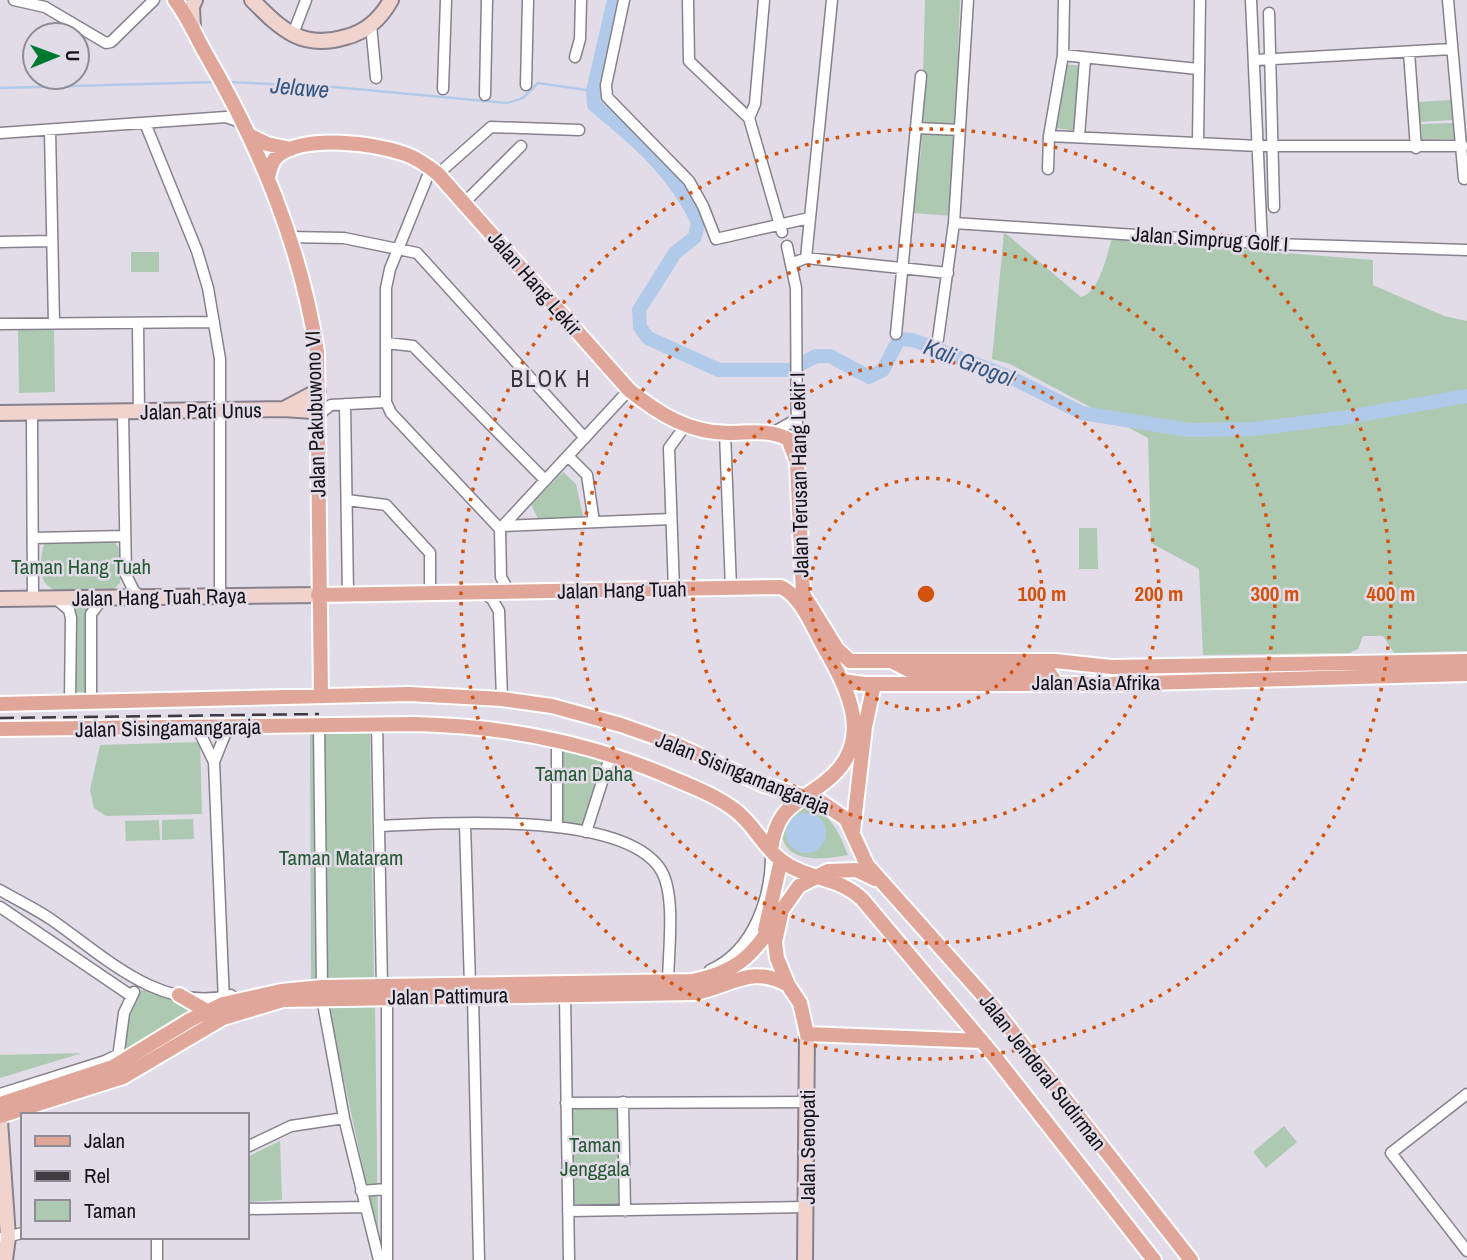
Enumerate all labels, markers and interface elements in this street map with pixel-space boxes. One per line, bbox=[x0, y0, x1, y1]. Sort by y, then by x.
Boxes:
north arrow bbox=[21, 21, 91, 91]
text: U bbox=[60, 50, 86, 62]
water label: Jelawe bbox=[268, 69, 331, 105]
street label: Jalan Simprug Golf I bbox=[1131, 219, 1289, 259]
street label: Jalan Hang Lekir bbox=[481, 224, 589, 342]
street label: Jalan Pakubuwono VI bbox=[298, 330, 332, 498]
water label: Kali Grogol bbox=[919, 331, 1019, 394]
district label: BLOK H bbox=[510, 363, 592, 394]
street label: Jalan Terusan Hang Lekir I bbox=[783, 372, 815, 578]
street label: Jalan Pati Unus bbox=[140, 395, 262, 427]
park label: Taman Hang Tuah bbox=[11, 552, 151, 581]
street label: Jalan Hang Tuah bbox=[557, 574, 687, 606]
text: 100 m bbox=[1018, 579, 1066, 608]
text: 200 m bbox=[1135, 579, 1183, 608]
text: 300 m bbox=[1251, 579, 1299, 608]
text: 400 m bbox=[1367, 579, 1415, 608]
street label: Jalan Hang Tuah Raya bbox=[72, 581, 247, 613]
centre of rings bbox=[914, 582, 938, 606]
street label: Jalan Asia Afrika bbox=[1032, 668, 1161, 697]
street label: Jalan Sisingamangaraja bbox=[75, 712, 262, 744]
street label: Jalan Sisingamangaraja bbox=[651, 725, 835, 821]
park label: Taman Daha bbox=[535, 759, 633, 788]
park label: Taman Mataram bbox=[279, 843, 403, 872]
street label: Jalan Pattimura bbox=[387, 980, 509, 1012]
street label: Jalan Jenderal Sudirman bbox=[973, 988, 1113, 1156]
street label: Jalan Senopati bbox=[793, 1090, 822, 1204]
legend bbox=[21, 1113, 248, 1239]
text: Jalan bbox=[84, 1126, 125, 1155]
park label: Taman Jenggala bbox=[560, 1130, 630, 1183]
text: Rel bbox=[84, 1161, 110, 1190]
text: Taman bbox=[84, 1196, 136, 1225]

